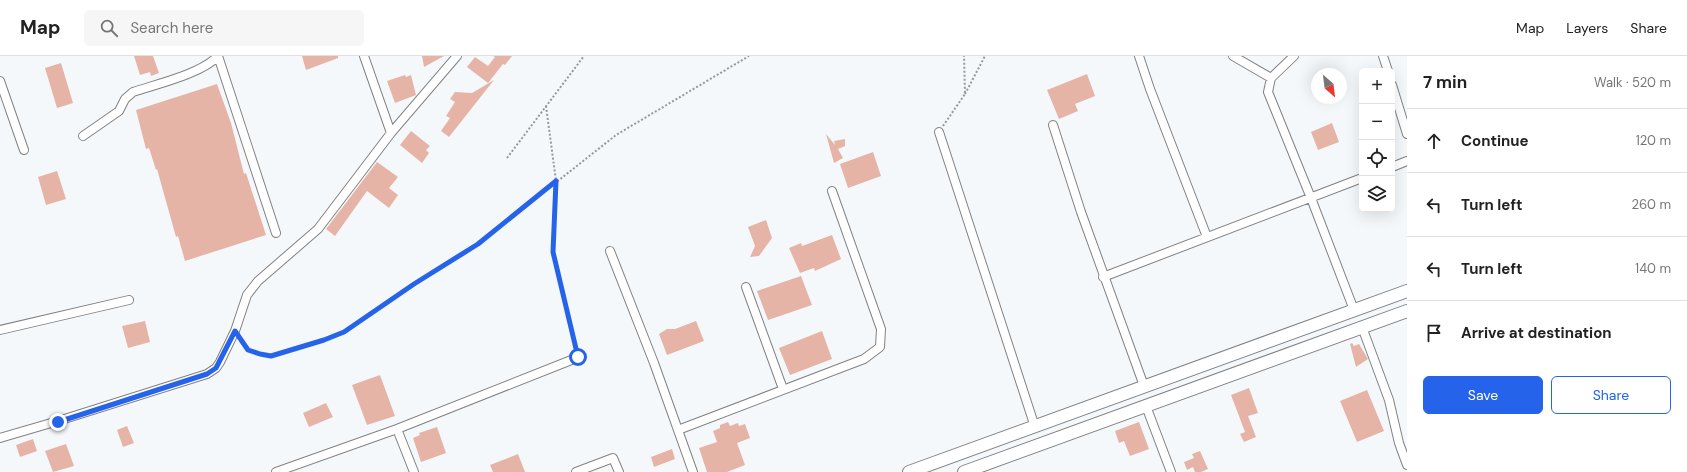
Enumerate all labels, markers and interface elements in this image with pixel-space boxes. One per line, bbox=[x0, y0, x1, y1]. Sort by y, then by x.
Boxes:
search box bbox=[84, 10, 364, 46]
text: Map bbox=[20, 15, 60, 40]
icon: search bbox=[98, 17, 120, 39]
text: Search here bbox=[130, 18, 213, 38]
text: Map bbox=[1516, 19, 1544, 37]
text: Layers bbox=[1566, 19, 1608, 37]
text: Share bbox=[1630, 19, 1667, 37]
north arrow bbox=[1311, 68, 1347, 104]
map controls bbox=[1359, 68, 1395, 212]
button: + bbox=[1359, 68, 1395, 104]
text: 7 min bbox=[1423, 71, 1467, 93]
text: Walk · 520 m bbox=[1594, 74, 1671, 91]
button: − bbox=[1359, 104, 1395, 140]
icon: ahead bbox=[1423, 130, 1445, 152]
text: Continue bbox=[1461, 131, 1529, 151]
text: 120 m bbox=[1636, 132, 1671, 149]
button: locate bbox=[1359, 140, 1395, 176]
button: layers bbox=[1359, 176, 1395, 212]
icon: left bbox=[1423, 194, 1445, 216]
text: Turn left bbox=[1461, 195, 1522, 215]
text: 260 m bbox=[1631, 196, 1671, 213]
icon: left bbox=[1423, 258, 1445, 280]
text: Turn left bbox=[1461, 259, 1522, 279]
text: 140 m bbox=[1635, 260, 1671, 277]
icon: arrive bbox=[1423, 322, 1445, 344]
text: Arrive at destination bbox=[1461, 323, 1612, 343]
route start bbox=[569, 348, 587, 366]
button: Save bbox=[1423, 376, 1543, 414]
button: Share bbox=[1551, 376, 1671, 414]
route end bbox=[49, 413, 67, 431]

